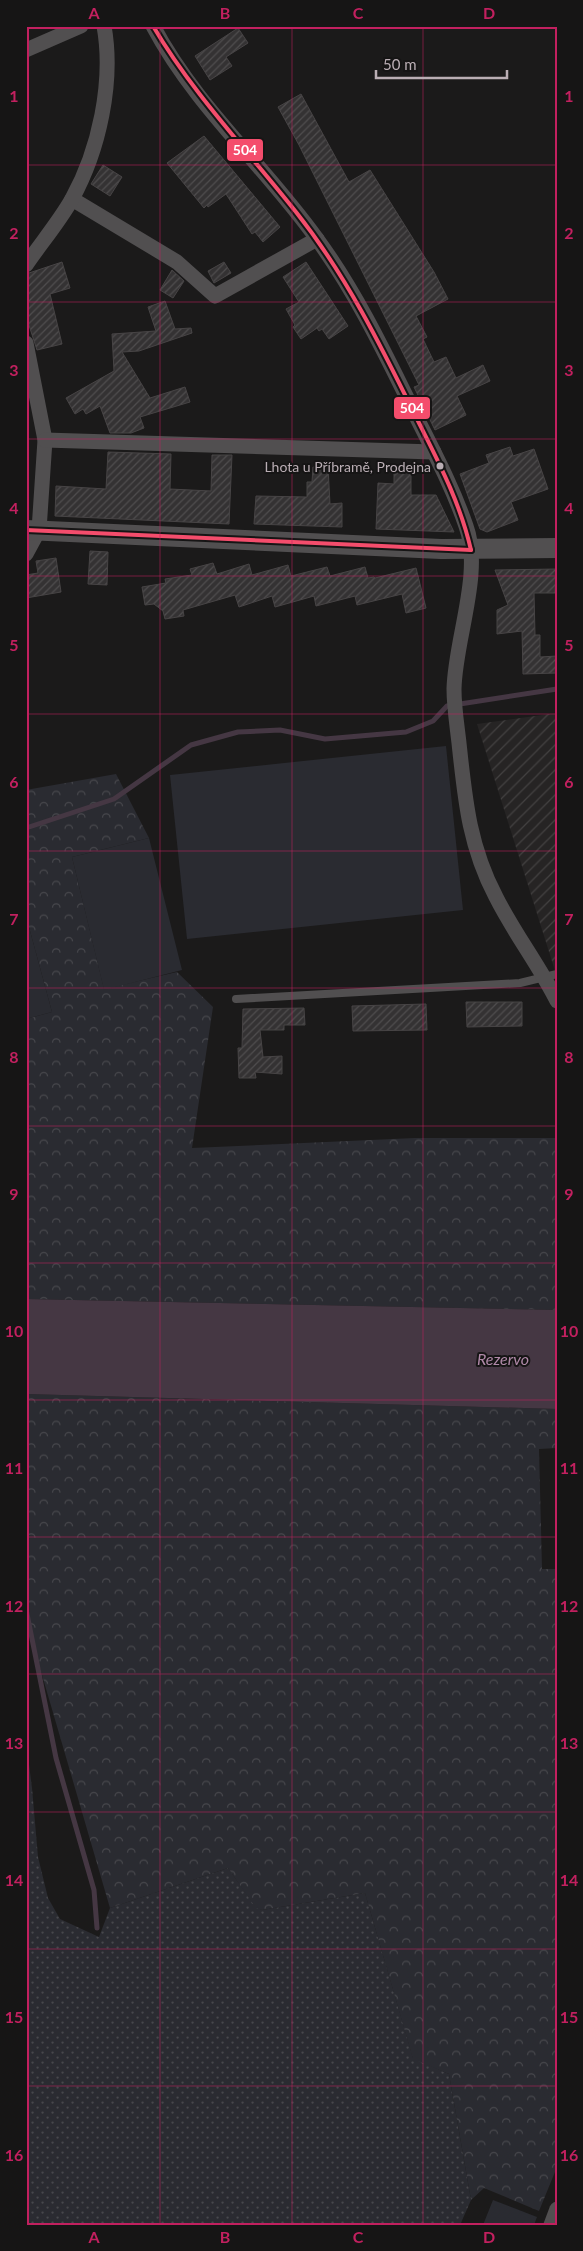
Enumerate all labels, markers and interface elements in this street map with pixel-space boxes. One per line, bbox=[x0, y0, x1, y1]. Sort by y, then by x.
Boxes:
text: A bbox=[87, 3, 100, 22]
text: B bbox=[220, 3, 230, 22]
text: C bbox=[353, 3, 364, 22]
text: D bbox=[483, 3, 495, 22]
scale bar bbox=[376, 48, 507, 80]
text: 50 m bbox=[383, 55, 417, 73]
text: 1 bbox=[9, 86, 19, 105]
text: 1 bbox=[564, 86, 574, 105]
line badge: 504 bbox=[226, 138, 264, 162]
text: 504 bbox=[233, 141, 257, 158]
text: 2 bbox=[9, 223, 19, 242]
text: 2 bbox=[564, 223, 574, 242]
text: 3 bbox=[9, 360, 19, 379]
text: 3 bbox=[564, 360, 574, 379]
line badge: 504 bbox=[393, 396, 431, 420]
text: 504 bbox=[400, 399, 424, 416]
place label: Lhota u Příbramě, Prodejna bbox=[264, 458, 431, 475]
marker: Lhota u Příbramě, Prodejna bbox=[435, 461, 445, 471]
text: 4 bbox=[9, 498, 19, 517]
text: 4 bbox=[564, 498, 574, 517]
text: 5 bbox=[9, 635, 19, 654]
text: 5 bbox=[564, 635, 574, 654]
text: 6 bbox=[9, 772, 19, 791]
text: 6 bbox=[564, 772, 574, 791]
text: 7 bbox=[9, 909, 19, 928]
text: 7 bbox=[564, 909, 574, 928]
text: 8 bbox=[9, 1047, 19, 1066]
text: 8 bbox=[564, 1047, 574, 1066]
text: 9 bbox=[9, 1184, 19, 1203]
text: 9 bbox=[564, 1184, 574, 1203]
text: 10 bbox=[5, 1321, 23, 1340]
text: 10 bbox=[560, 1321, 578, 1340]
water label: Rezervo bbox=[477, 1349, 529, 1368]
text: 11 bbox=[5, 1458, 23, 1477]
text: 11 bbox=[560, 1458, 578, 1477]
text: 12 bbox=[5, 1596, 23, 1615]
text: 12 bbox=[560, 1596, 578, 1615]
text: 13 bbox=[5, 1733, 23, 1752]
text: 13 bbox=[560, 1733, 578, 1752]
text: 14 bbox=[5, 1870, 23, 1889]
text: 14 bbox=[560, 1870, 578, 1889]
text: 15 bbox=[5, 2007, 23, 2026]
text: 15 bbox=[560, 2007, 578, 2026]
text: 16 bbox=[5, 2145, 23, 2164]
text: 16 bbox=[560, 2145, 578, 2164]
text: A bbox=[87, 2227, 100, 2246]
text: B bbox=[220, 2227, 230, 2246]
text: C bbox=[353, 2227, 364, 2246]
text: D bbox=[483, 2227, 495, 2246]

